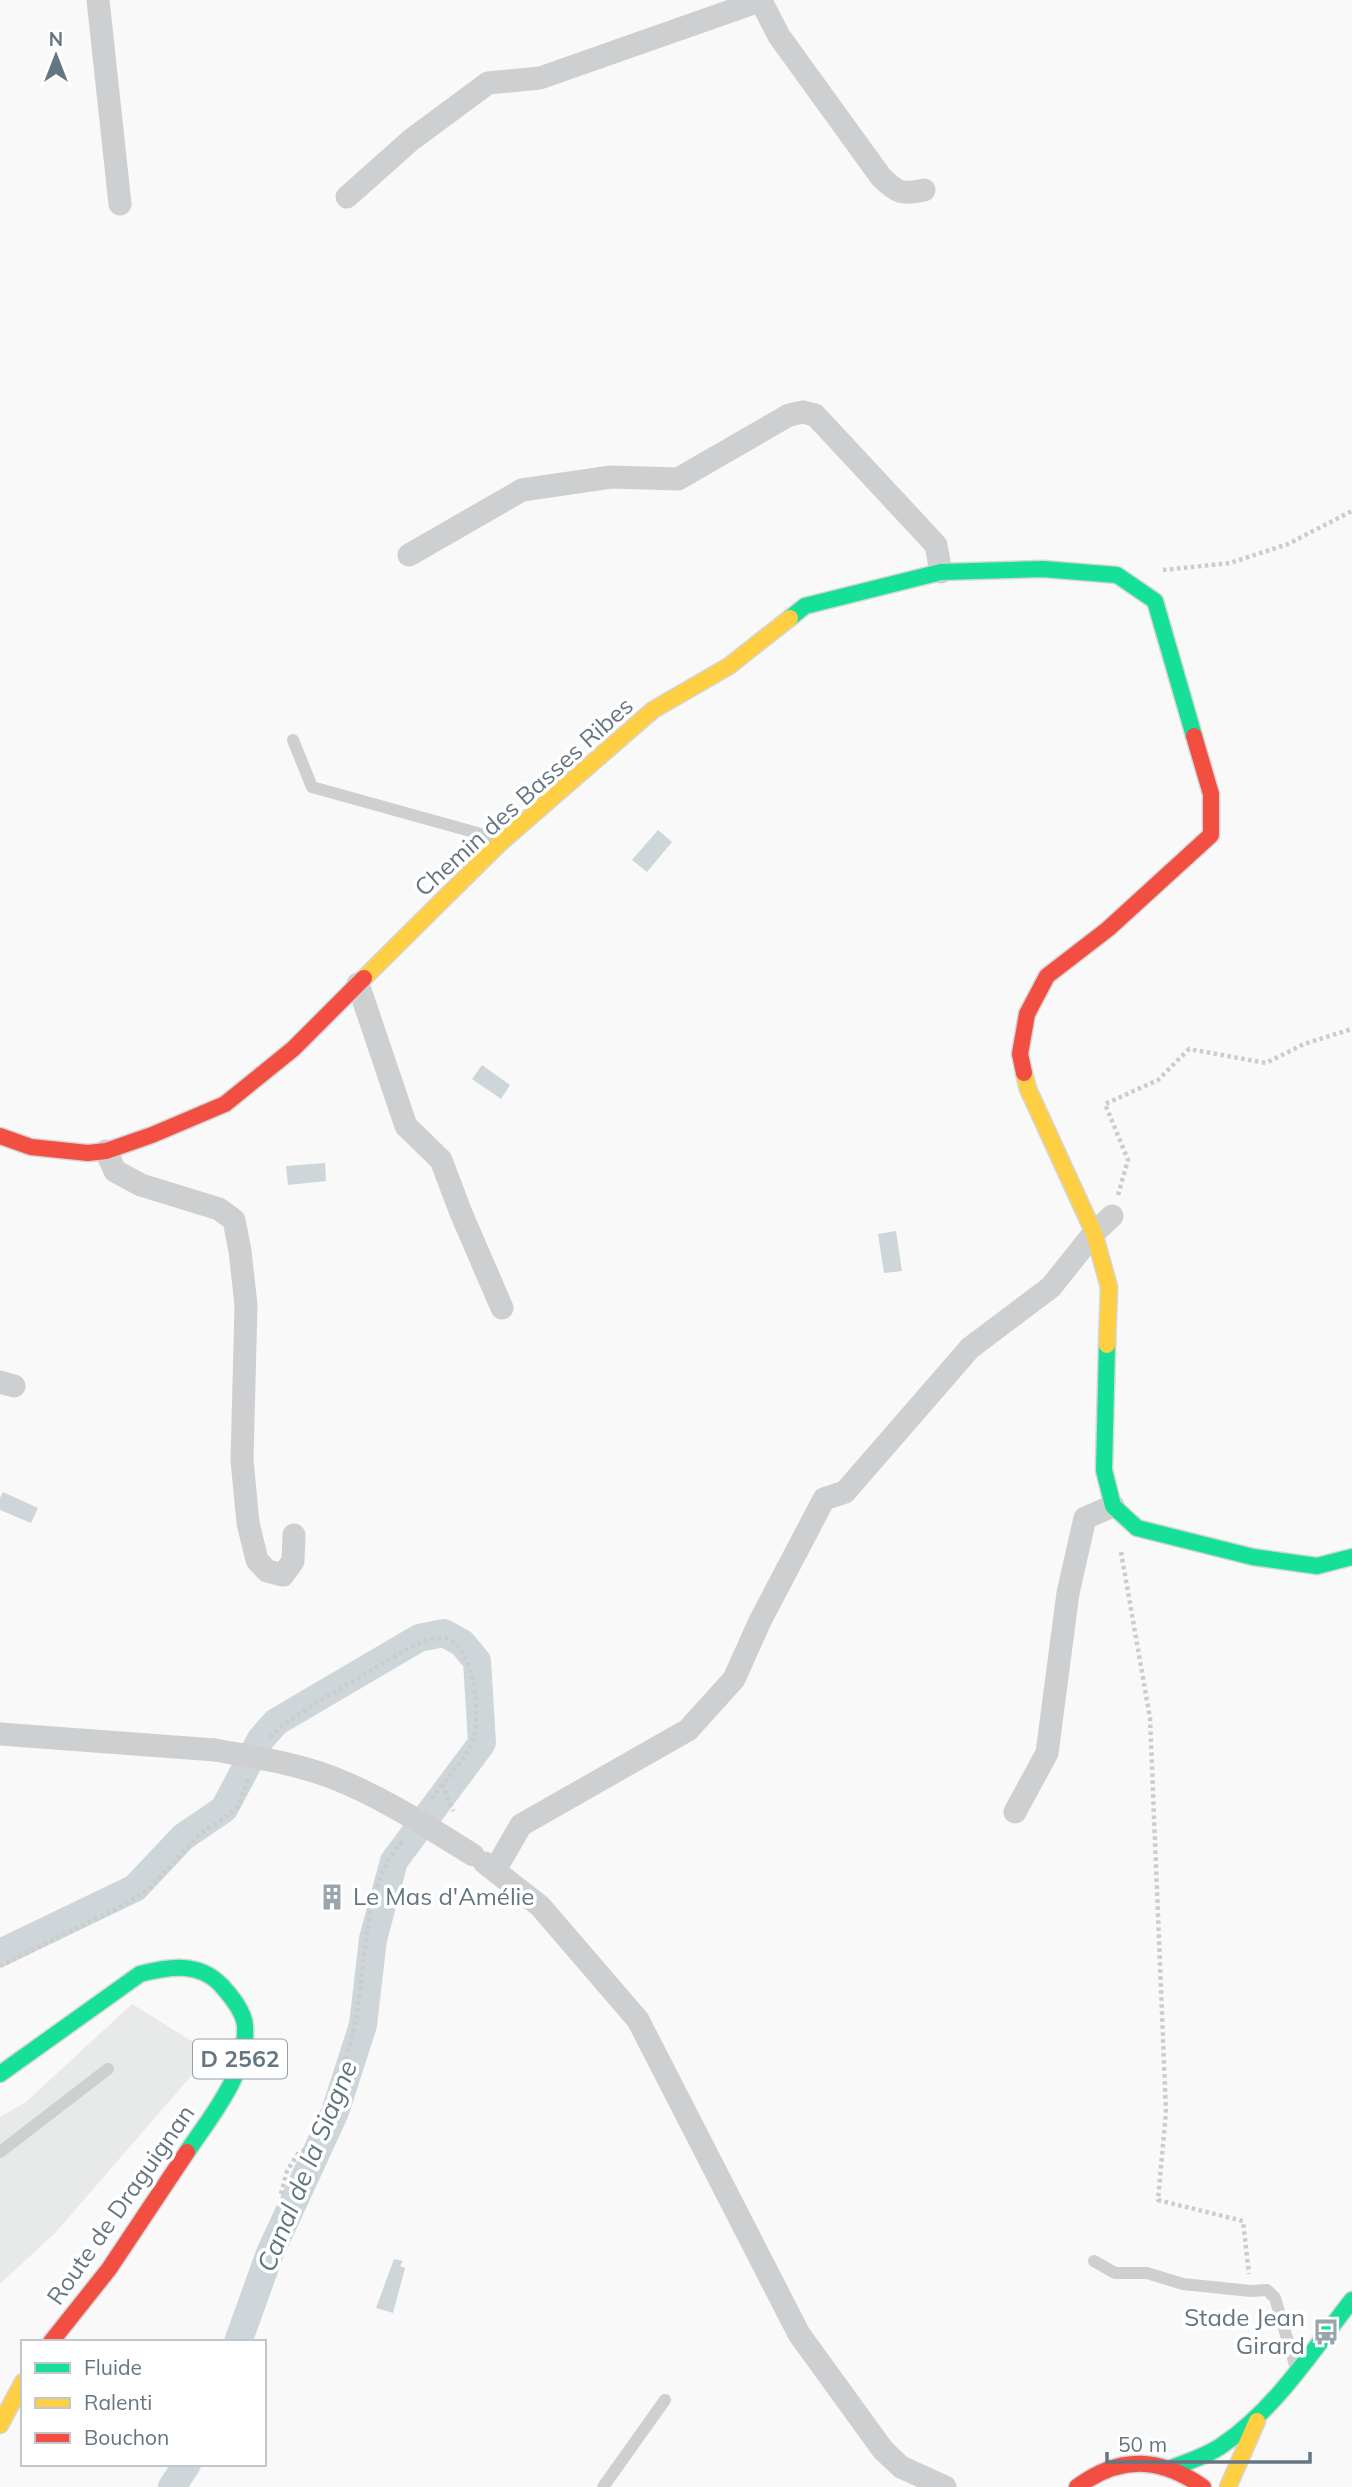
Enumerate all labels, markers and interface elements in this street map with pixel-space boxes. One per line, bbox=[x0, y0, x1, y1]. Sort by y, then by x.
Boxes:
north arrow bbox=[21, 21, 91, 91]
text: N bbox=[49, 27, 63, 51]
street label: Chemin des Basses Ribes bbox=[408, 690, 639, 902]
place label: Le Mas d'Amélie bbox=[353, 1881, 534, 1911]
building icon: Le Mas d'Amélie bbox=[317, 1882, 347, 1912]
road number: D 2562 bbox=[193, 2040, 287, 2078]
water label: Canal de la Siagne bbox=[249, 2055, 364, 2276]
street label: Route de Draguignan bbox=[40, 2099, 200, 2310]
place label: Stade Jean Girard bbox=[1184, 2302, 1305, 2360]
bus stop icon: Stade Jean Girard bbox=[1311, 2317, 1341, 2347]
legend bbox=[21, 2340, 266, 2466]
text: Fluide bbox=[84, 2354, 142, 2380]
text: Ralenti bbox=[84, 2389, 152, 2415]
scale bar bbox=[1107, 2420, 1310, 2464]
text: Bouchon bbox=[84, 2424, 169, 2450]
text: 50 m bbox=[1118, 2431, 1167, 2457]

